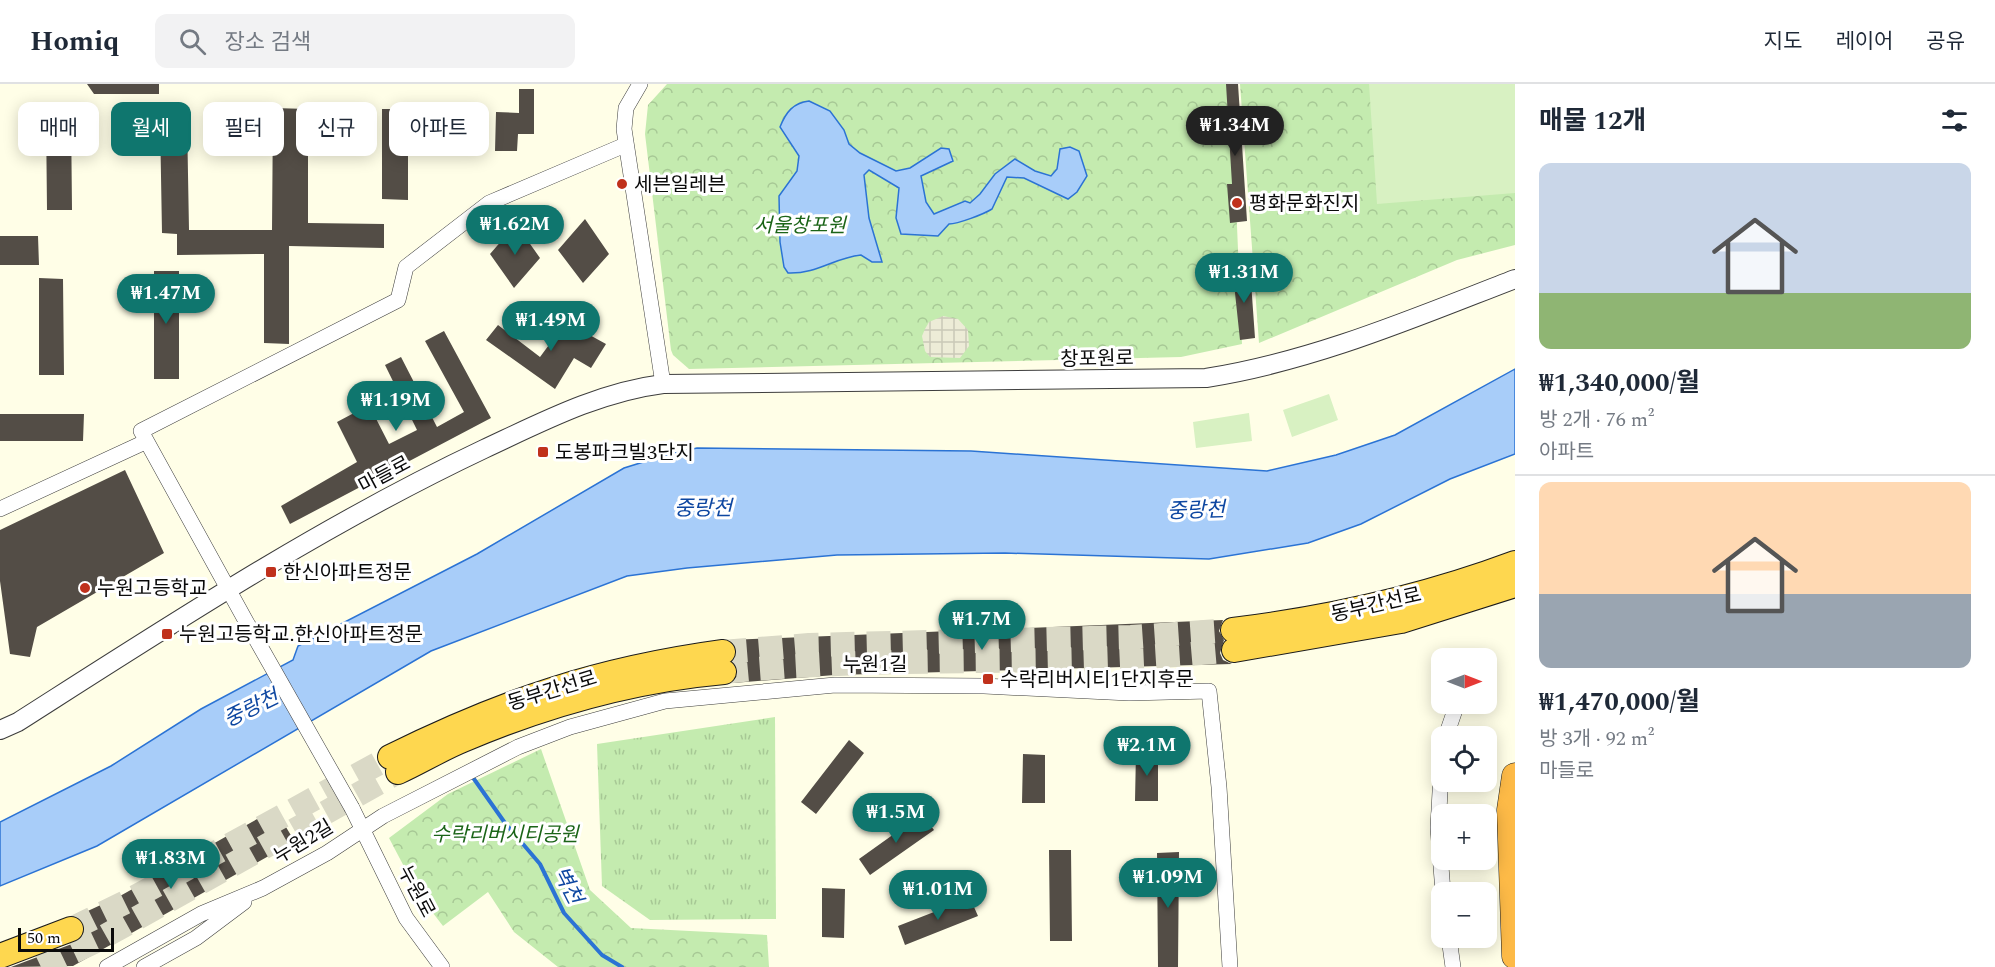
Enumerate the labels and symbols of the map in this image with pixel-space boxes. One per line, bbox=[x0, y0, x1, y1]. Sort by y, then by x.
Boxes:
pin: ₩1.34M bbox=[1186, 106, 1284, 157]
place label: 세븐일레븐 bbox=[634, 170, 726, 200]
marker: 세븐일레븐 bbox=[615, 177, 629, 191]
place label: 평화문화진지 bbox=[1249, 189, 1359, 219]
marker: 평화문화진지 bbox=[1230, 196, 1244, 210]
pin: ₩1.62M bbox=[466, 205, 564, 256]
park label: 서울창포원 bbox=[754, 211, 848, 241]
pin: ₩1.31M bbox=[1195, 253, 1293, 304]
pin: ₩1.47M bbox=[117, 274, 215, 325]
pin: ₩1.49M bbox=[502, 301, 600, 352]
street label: 창포원로 bbox=[1060, 343, 1134, 375]
pin: ₩1.19M bbox=[347, 381, 445, 432]
place label: 도봉파크빌3단지 bbox=[555, 438, 694, 468]
marker: 도봉파크빌3단지 bbox=[536, 445, 550, 459]
street label: 마들로 bbox=[353, 449, 416, 501]
water label: 중랑천 bbox=[674, 493, 735, 525]
water label: 중랑천 bbox=[1167, 494, 1228, 528]
place label: 한신아파트정문 bbox=[283, 558, 412, 588]
marker: 한신아파트정문 bbox=[264, 565, 278, 579]
place label: 누원고등학교 bbox=[97, 574, 207, 604]
street label: 동부간선로 bbox=[1328, 580, 1424, 630]
marker: 누원고등학교 bbox=[78, 581, 92, 595]
pin: ₩1.7M bbox=[940, 600, 1024, 651]
place label: 누원고등학교.한신아파트정문 bbox=[179, 620, 423, 650]
marker: 누원고등학교.한신아파트정문 bbox=[160, 627, 174, 641]
north arrow bbox=[1431, 648, 1497, 714]
street label: 누원1길 bbox=[842, 650, 908, 680]
street label: 동부간선로 bbox=[504, 663, 601, 719]
place label: 수락리버시티1단지후문 bbox=[1000, 665, 1194, 695]
marker: 수락리버시티1단지후문 bbox=[981, 672, 995, 686]
water label: 중랑천 bbox=[218, 681, 287, 736]
pin: ₩2.1M bbox=[1105, 726, 1189, 777]
pin: ₩1.5M bbox=[854, 793, 938, 844]
street label: 누원2길 bbox=[268, 812, 339, 872]
park label: 수락리버시티공원 bbox=[431, 820, 580, 850]
pin: ₩1.83M bbox=[122, 839, 220, 890]
pin: ₩1.09M bbox=[1119, 858, 1217, 909]
street label: 누원로 bbox=[390, 860, 442, 923]
water label: 벽천 bbox=[544, 861, 591, 912]
pin: ₩1.01M bbox=[889, 870, 987, 921]
scale bar bbox=[18, 925, 114, 952]

